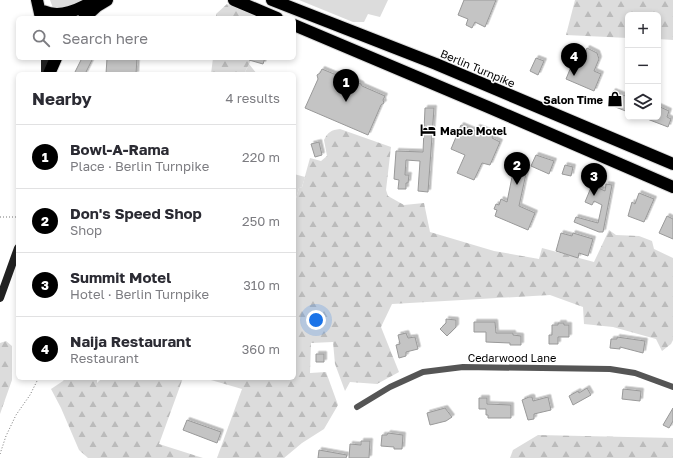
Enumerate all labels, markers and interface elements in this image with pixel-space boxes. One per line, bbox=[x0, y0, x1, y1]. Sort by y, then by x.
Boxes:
map controls bbox=[625, 12, 661, 120]
button: + bbox=[625, 12, 661, 48]
search box bbox=[16, 16, 296, 60]
icon: search bbox=[30, 27, 52, 49]
text: Search here bbox=[62, 29, 148, 47]
pin: 4 bbox=[561, 43, 587, 76]
street label: Berlin Turnpike bbox=[439, 46, 517, 90]
button: − bbox=[625, 48, 661, 84]
pin: 1 bbox=[333, 69, 359, 102]
button: layers bbox=[625, 84, 661, 120]
text: Nearby bbox=[32, 88, 92, 109]
text: 4 results bbox=[226, 90, 280, 106]
shop icon: Salon Time bbox=[606, 90, 624, 108]
place label: Salon Time bbox=[543, 93, 604, 106]
hotel icon: Maple Motel bbox=[419, 121, 437, 139]
place label: Maple Motel bbox=[440, 124, 507, 137]
text: Bowl-A-Rama bbox=[70, 140, 169, 158]
text: 1 bbox=[42, 149, 48, 165]
text: 220 m bbox=[242, 149, 280, 165]
pin: 2 bbox=[504, 152, 530, 185]
text: Place · Berlin Turnpike bbox=[70, 158, 209, 174]
pin: 3 bbox=[581, 163, 607, 196]
text: Don's Speed Shop bbox=[70, 204, 202, 222]
text: 2 bbox=[41, 213, 49, 229]
text: 250 m bbox=[242, 213, 280, 229]
text: Shop bbox=[70, 222, 102, 238]
text: Summit Motel bbox=[70, 268, 171, 286]
text: 3 bbox=[41, 277, 49, 293]
text: 310 m bbox=[243, 277, 280, 293]
text: Hotel · Berlin Turnpike bbox=[70, 286, 209, 302]
your location bbox=[306, 310, 326, 330]
text: Naija Restaurant bbox=[70, 332, 191, 350]
text: 4 bbox=[41, 341, 49, 357]
text: 360 m bbox=[242, 341, 280, 357]
text: Restaurant bbox=[70, 350, 139, 366]
street label: Cedarwood Lane bbox=[468, 351, 556, 364]

